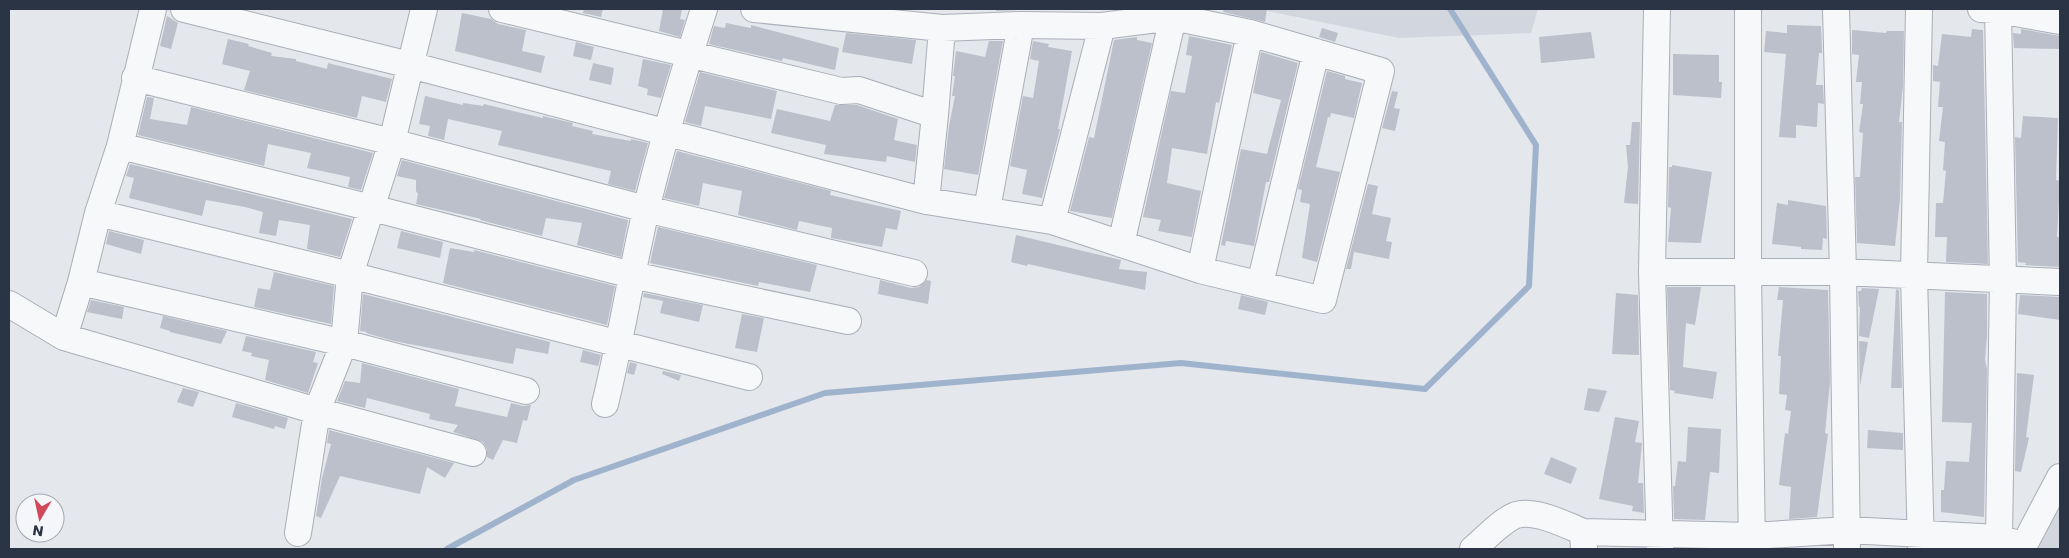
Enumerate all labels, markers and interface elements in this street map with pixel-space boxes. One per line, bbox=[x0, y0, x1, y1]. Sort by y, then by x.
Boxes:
north arrow bbox=[15, 493, 65, 543]
text: N bbox=[31, 520, 45, 542]

